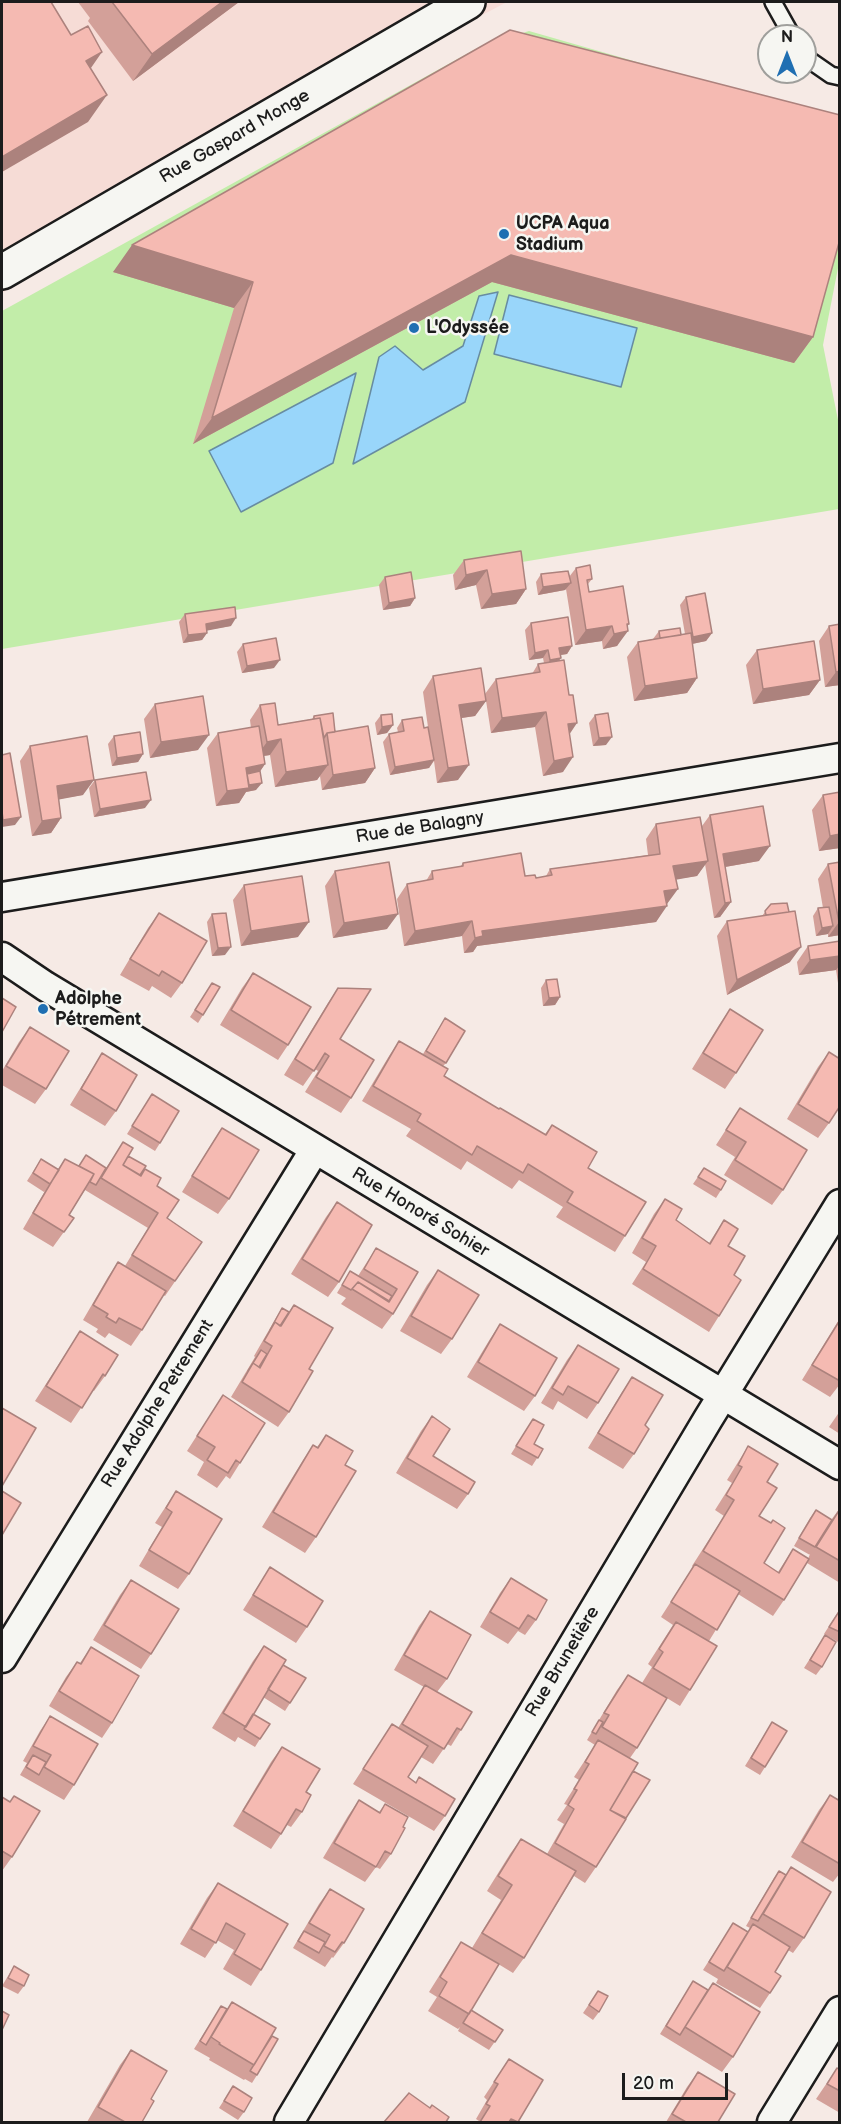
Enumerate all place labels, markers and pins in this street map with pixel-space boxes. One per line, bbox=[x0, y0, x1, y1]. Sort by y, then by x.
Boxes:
place label: UCPA Aqua Stadium bbox=[516, 213, 610, 256]
marker: UCPA Aqua Stadium bbox=[497, 227, 511, 241]
place label: L'Odyssée bbox=[426, 317, 509, 339]
marker: L'Odyssée bbox=[407, 321, 421, 335]
place label: Adolphe Pétrement bbox=[55, 988, 141, 1030]
marker: Adolphe Pétrement bbox=[36, 1002, 50, 1016]

